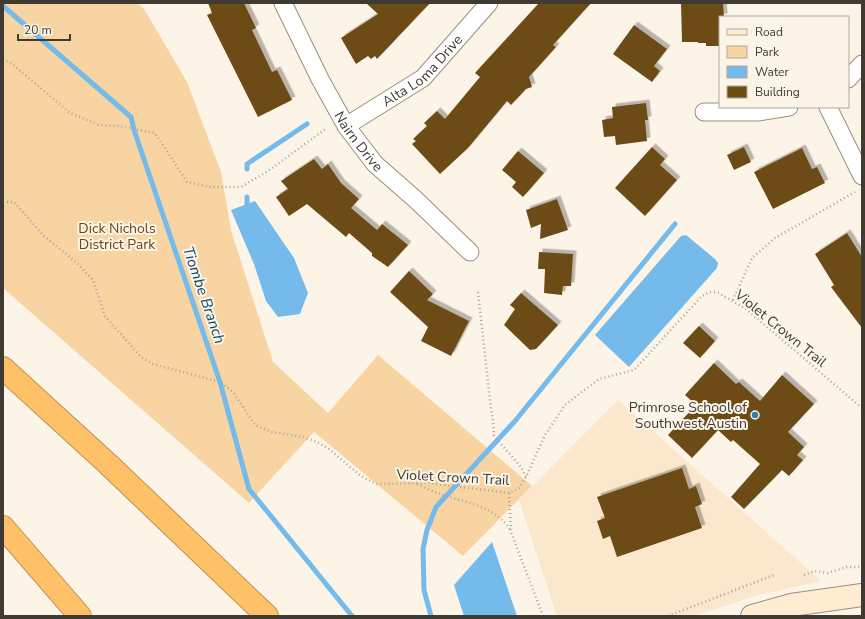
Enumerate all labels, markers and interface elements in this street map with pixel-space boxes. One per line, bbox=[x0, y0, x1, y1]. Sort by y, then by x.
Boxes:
scale bar bbox=[18, 16, 70, 42]
legend bbox=[719, 16, 849, 108]
text: 20 m bbox=[24, 22, 52, 38]
text: Road bbox=[755, 24, 783, 40]
street label: Alta Loma Drive bbox=[379, 31, 467, 111]
text: Park bbox=[755, 44, 780, 60]
text: Water bbox=[755, 64, 789, 80]
text: Building bbox=[755, 84, 800, 100]
street label: Nairn Drive bbox=[330, 108, 386, 176]
park label: Dick Nichols District Park bbox=[78, 219, 156, 254]
water label: Tiombe Branch bbox=[178, 244, 230, 346]
street label: Violet Crown Trail bbox=[730, 285, 831, 372]
place label: Primrose School of Southwest Austin bbox=[629, 398, 747, 433]
marker: Primrose School of Southwest Austin bbox=[750, 410, 760, 420]
street label: Violet Crown Trail bbox=[395, 465, 511, 490]

